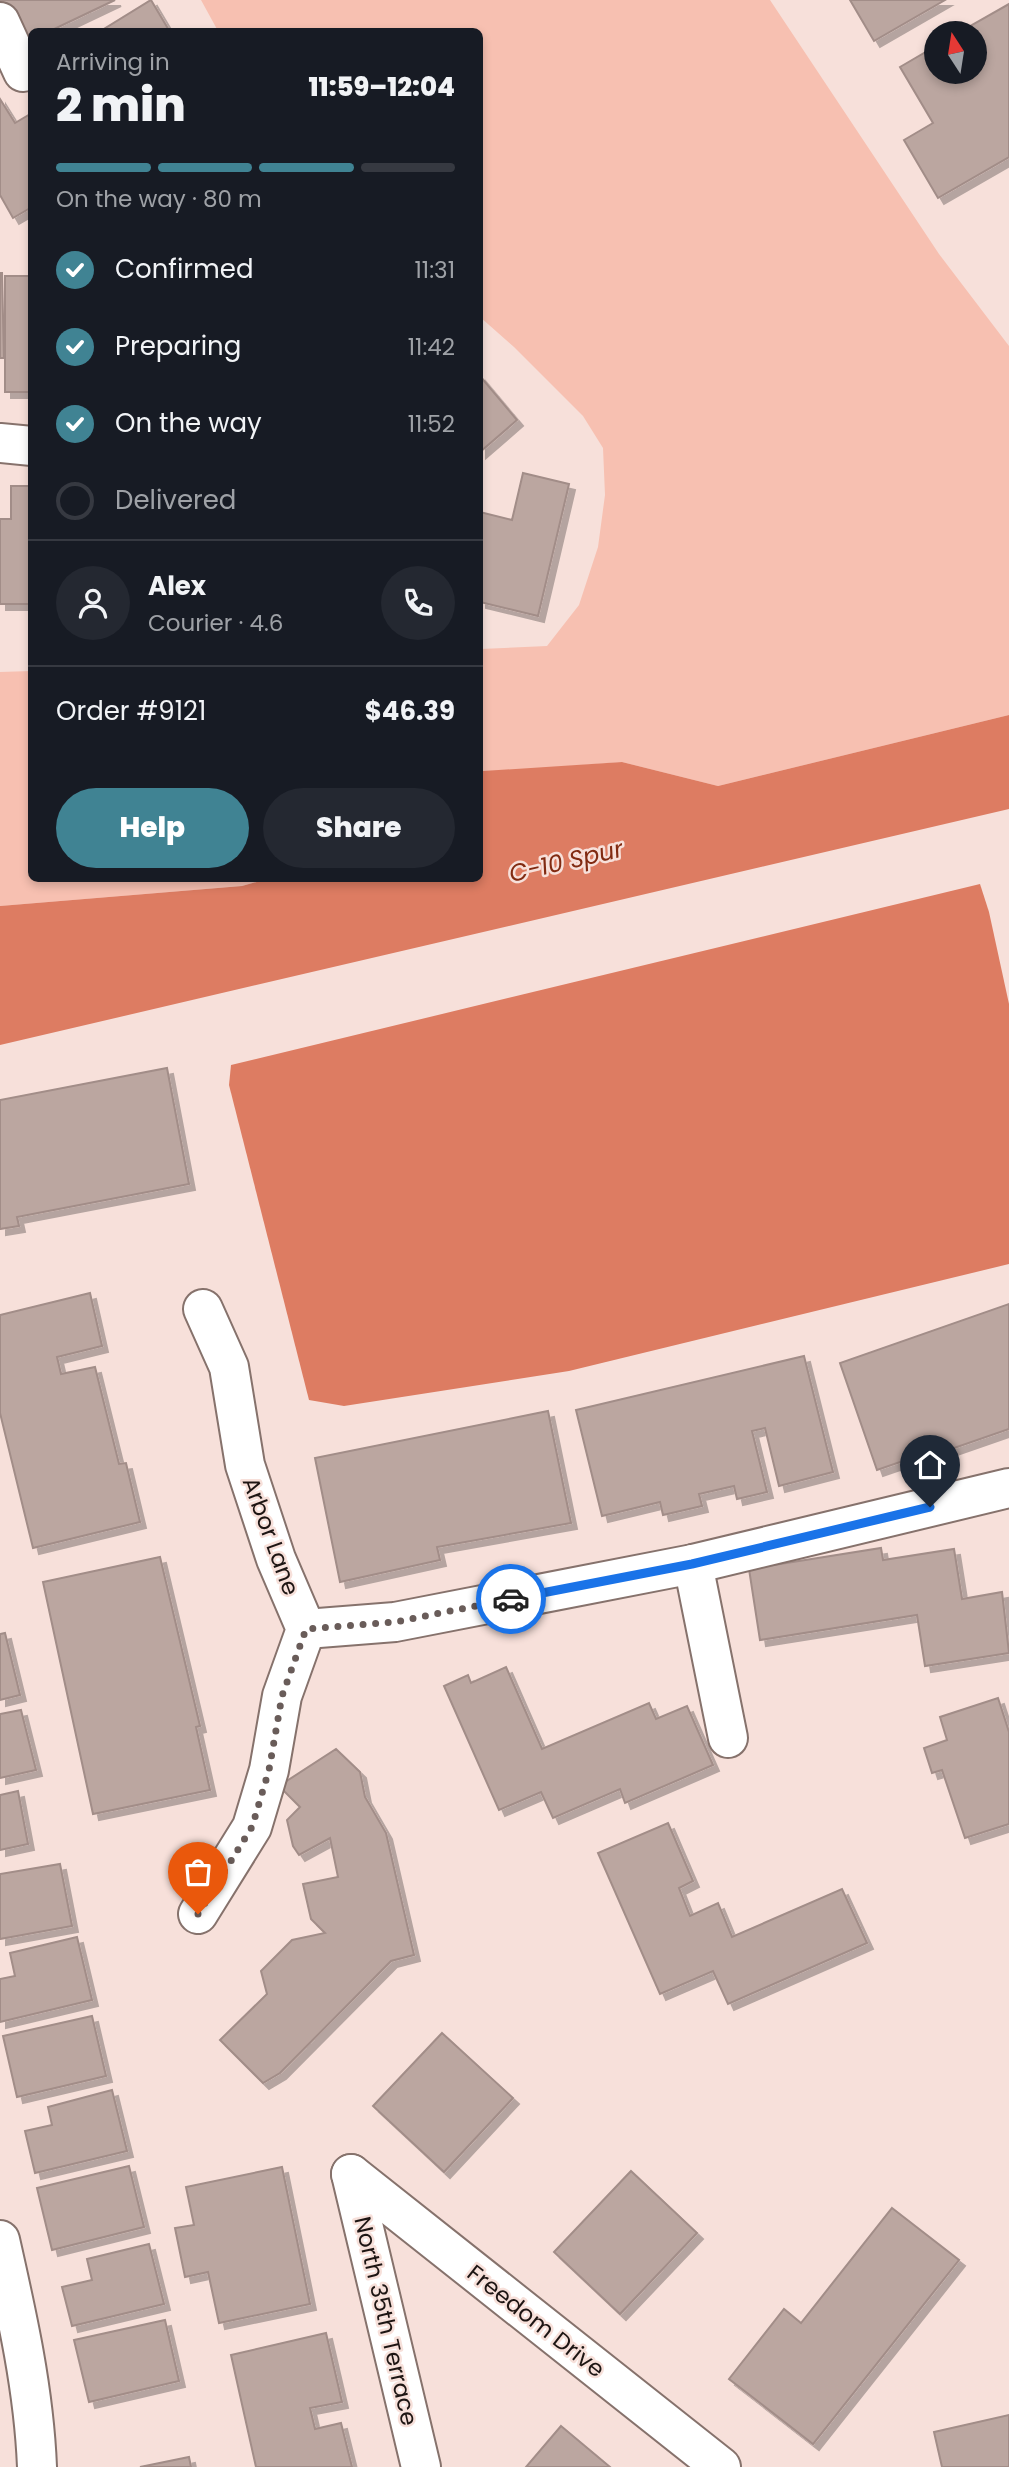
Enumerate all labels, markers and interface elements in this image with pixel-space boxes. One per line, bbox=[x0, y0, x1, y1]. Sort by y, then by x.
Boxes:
north arrow bbox=[924, 21, 987, 84]
map controls bbox=[924, 21, 987, 84]
text: Arriving in bbox=[56, 46, 170, 78]
text: 11:59–12:04 bbox=[309, 69, 455, 105]
text: 2 min bbox=[56, 73, 186, 137]
text: On the way · 80 m bbox=[56, 183, 262, 215]
icon: check bbox=[56, 251, 94, 289]
text: Confirmed bbox=[115, 251, 253, 287]
text: 11:31 bbox=[414, 254, 455, 286]
icon: check bbox=[56, 328, 94, 366]
text: Preparing bbox=[115, 328, 241, 364]
text: 11:42 bbox=[408, 331, 455, 363]
icon: check bbox=[56, 405, 94, 443]
text: On the way bbox=[115, 405, 262, 441]
text: 11:52 bbox=[408, 408, 455, 440]
text: Delivered bbox=[115, 482, 236, 518]
button: person bbox=[56, 566, 130, 640]
button: phone bbox=[381, 566, 455, 640]
text: Alex bbox=[148, 568, 206, 604]
text: Courier · 4.6 bbox=[148, 607, 283, 639]
text: Order #9121 bbox=[56, 693, 206, 729]
text: $46.39 bbox=[365, 693, 455, 729]
button: Help bbox=[56, 788, 249, 868]
button: Share bbox=[263, 788, 455, 868]
water label: C-10 Spur bbox=[506, 832, 627, 890]
pin bbox=[900, 1435, 960, 1507]
icon: home bbox=[911, 1446, 949, 1484]
street label: Arbor Lane bbox=[235, 1472, 307, 1600]
courier bbox=[476, 1564, 546, 1634]
icon: car bbox=[492, 1580, 530, 1618]
pin bbox=[168, 1842, 228, 1914]
icon: bag bbox=[179, 1853, 217, 1891]
street label: North 35th Terrace bbox=[346, 2213, 426, 2429]
street label: Freedom Drive bbox=[461, 2257, 611, 2385]

